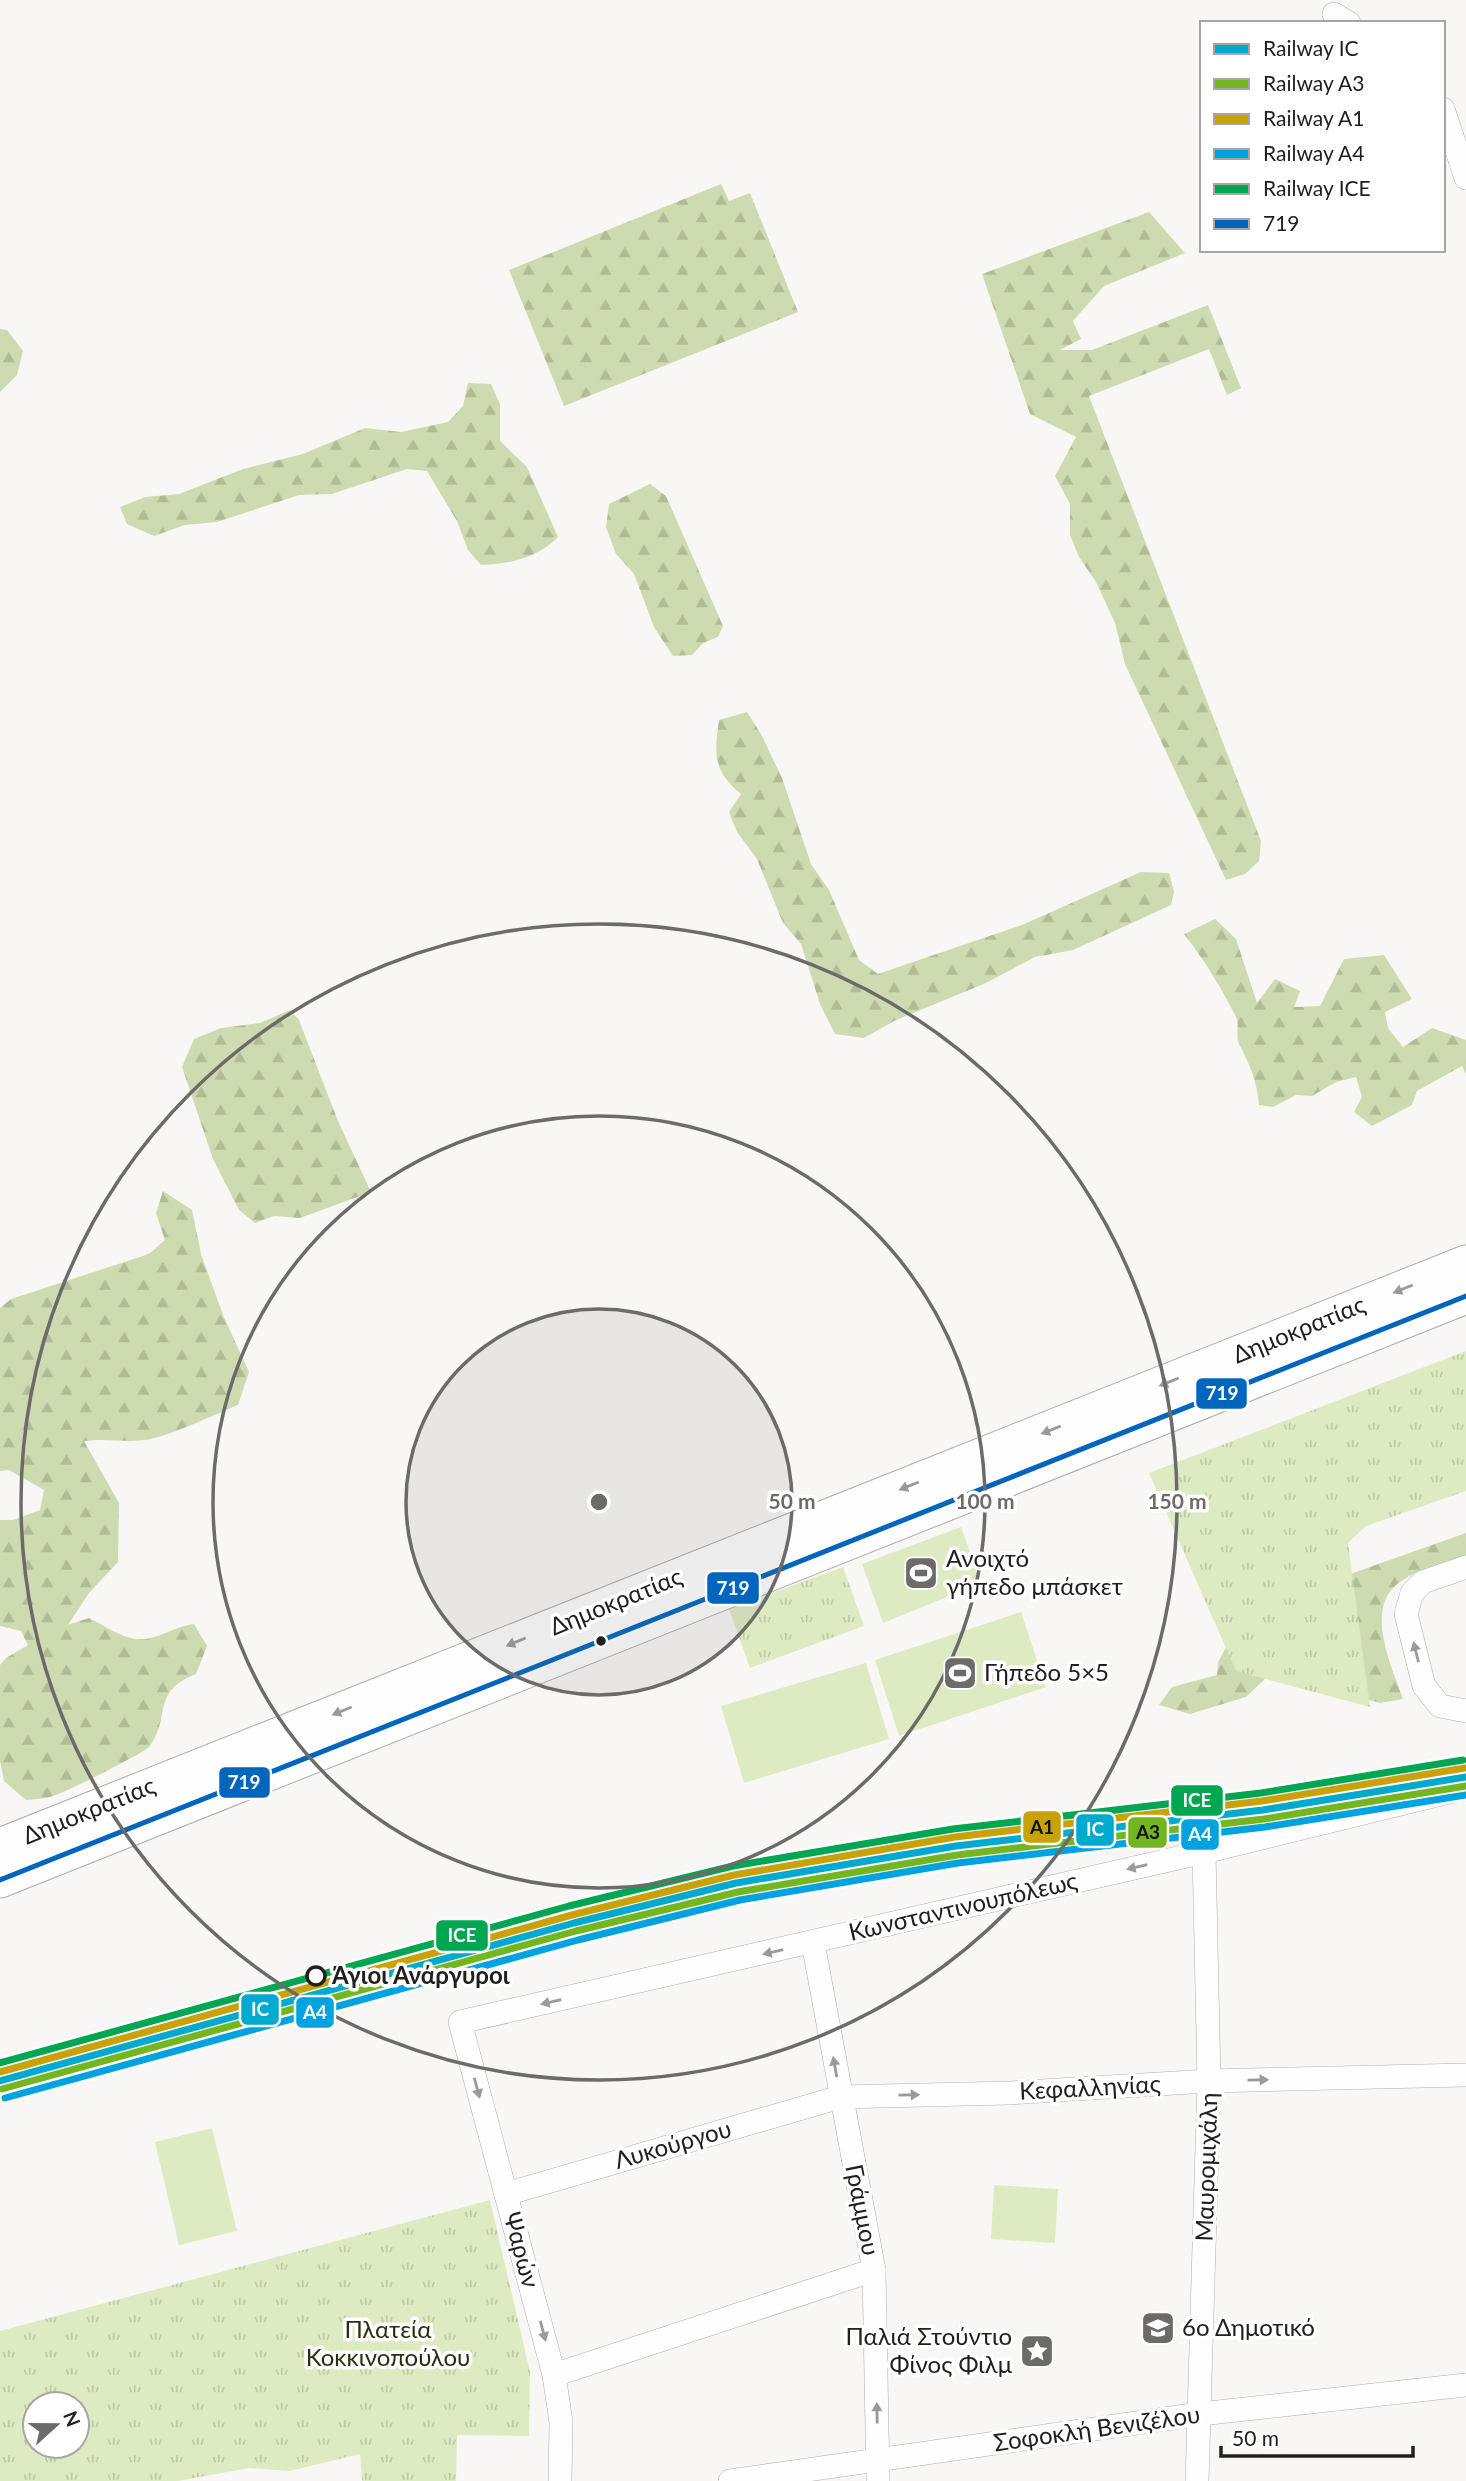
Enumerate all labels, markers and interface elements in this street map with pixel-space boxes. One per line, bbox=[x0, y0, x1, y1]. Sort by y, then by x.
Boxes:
legend bbox=[1200, 21, 1445, 252]
text: Railway IC bbox=[1263, 35, 1359, 60]
text: Railway A3 bbox=[1263, 70, 1364, 95]
text: Railway A1 bbox=[1263, 105, 1364, 130]
text: Railway A4 bbox=[1263, 140, 1364, 165]
text: Railway ICE bbox=[1263, 175, 1371, 200]
text: 719 bbox=[1263, 210, 1300, 235]
one-way arrow bbox=[1392, 1283, 1413, 1294]
street label: Δημοκρατίας bbox=[1228, 1289, 1369, 1368]
one-way arrow bbox=[1158, 1377, 1179, 1388]
line badge: 719 bbox=[1195, 1377, 1248, 1410]
text: 719 bbox=[1205, 1381, 1239, 1404]
one-way arrow bbox=[1040, 1424, 1061, 1435]
one-way arrow bbox=[899, 1481, 920, 1492]
text: 50 m bbox=[768, 1488, 816, 1513]
text: 100 m bbox=[955, 1488, 1015, 1513]
text: 150 m bbox=[1147, 1488, 1207, 1513]
centre of rings bbox=[587, 1490, 611, 1514]
place label: Ανοιχτό γήπεδο μπάσκετ bbox=[946, 1543, 1123, 1600]
sports icon: Ανοιχτό γήπεδο μπάσκετ bbox=[902, 1554, 940, 1592]
street label: Δημοκρατίας bbox=[545, 1561, 686, 1640]
line badge: 719 bbox=[706, 1571, 760, 1605]
text: 719 bbox=[716, 1576, 750, 1599]
unlabelled marker bbox=[594, 1634, 608, 1648]
one-way arrow bbox=[505, 1637, 526, 1648]
one-way arrow bbox=[1410, 1641, 1421, 1663]
sports icon: Γήπεδο 5×5 bbox=[941, 1654, 979, 1692]
place label: Γήπεδο 5×5 bbox=[984, 1657, 1109, 1686]
one-way arrow bbox=[332, 1705, 353, 1716]
line badge: 719 bbox=[218, 1766, 271, 1799]
street label: Δημοκρατίας bbox=[18, 1770, 159, 1849]
text: 719 bbox=[227, 1770, 261, 1793]
line badge: ICE bbox=[1170, 1784, 1224, 1817]
text: ICE bbox=[1182, 1788, 1212, 1811]
line badge: A1 bbox=[1022, 1810, 1062, 1844]
line badge: IC bbox=[1075, 1813, 1115, 1847]
text: A1 bbox=[1029, 1815, 1054, 1838]
line badge: A3 bbox=[1127, 1816, 1168, 1849]
text: IC bbox=[1086, 1817, 1105, 1840]
line badge: A4 bbox=[1180, 1818, 1220, 1851]
text: A3 bbox=[1135, 1820, 1160, 1843]
text: A4 bbox=[1187, 1822, 1212, 1845]
one-way arrow bbox=[1126, 1862, 1148, 1873]
street label: Κωνσταντινουπόλεως bbox=[846, 1865, 1080, 1946]
line badge: ICE bbox=[435, 1919, 489, 1952]
text: ICE bbox=[447, 1923, 477, 1946]
one-way arrow bbox=[762, 1947, 784, 1958]
place label: Άγιοι Ανάργυροι bbox=[331, 1960, 510, 1989]
marker: Άγιοι Ανάργυροι bbox=[306, 1966, 326, 1986]
line badge: IC bbox=[240, 1993, 280, 2026]
line badge: A4 bbox=[295, 1996, 335, 2029]
one-way arrow bbox=[540, 1996, 562, 2007]
text: IC bbox=[251, 1997, 270, 2020]
text: A4 bbox=[302, 2000, 327, 2023]
one-way arrow bbox=[829, 2055, 840, 2077]
street label: Κεφαλληνίας bbox=[1019, 2068, 1161, 2105]
one-way arrow bbox=[1248, 2074, 1270, 2086]
one-way arrow bbox=[472, 2077, 483, 2099]
one-way arrow bbox=[898, 2090, 920, 2101]
street label: Μαυρομιχάλη bbox=[1188, 2092, 1223, 2242]
street label: Λυκούργου bbox=[611, 2113, 734, 2174]
street label: Γράμμου bbox=[840, 2162, 886, 2258]
street label: Ψαρών bbox=[498, 2209, 546, 2291]
school or university icon: 6ο Δημοτικό bbox=[1139, 2309, 1177, 2347]
place label: 6ο Δημοτικό bbox=[1182, 2312, 1315, 2341]
park label: Πλατεία Κοκκινοπούλου bbox=[306, 2314, 470, 2371]
one-way arrow bbox=[538, 2320, 549, 2342]
place label: Παλιά Στούντιο Φίνος Φιλμ bbox=[846, 2321, 1013, 2378]
place icon: Παλιά Στούντιο Φίνος Φιλμ bbox=[1018, 2332, 1056, 2370]
north arrow bbox=[21, 2390, 91, 2460]
street label: Σοφοκλή Βενιζέλου bbox=[992, 2399, 1202, 2456]
one-way arrow bbox=[872, 2402, 883, 2424]
text: N bbox=[59, 2408, 86, 2430]
scale bar bbox=[1221, 2414, 1414, 2458]
text: 50 m bbox=[1232, 2425, 1279, 2450]

